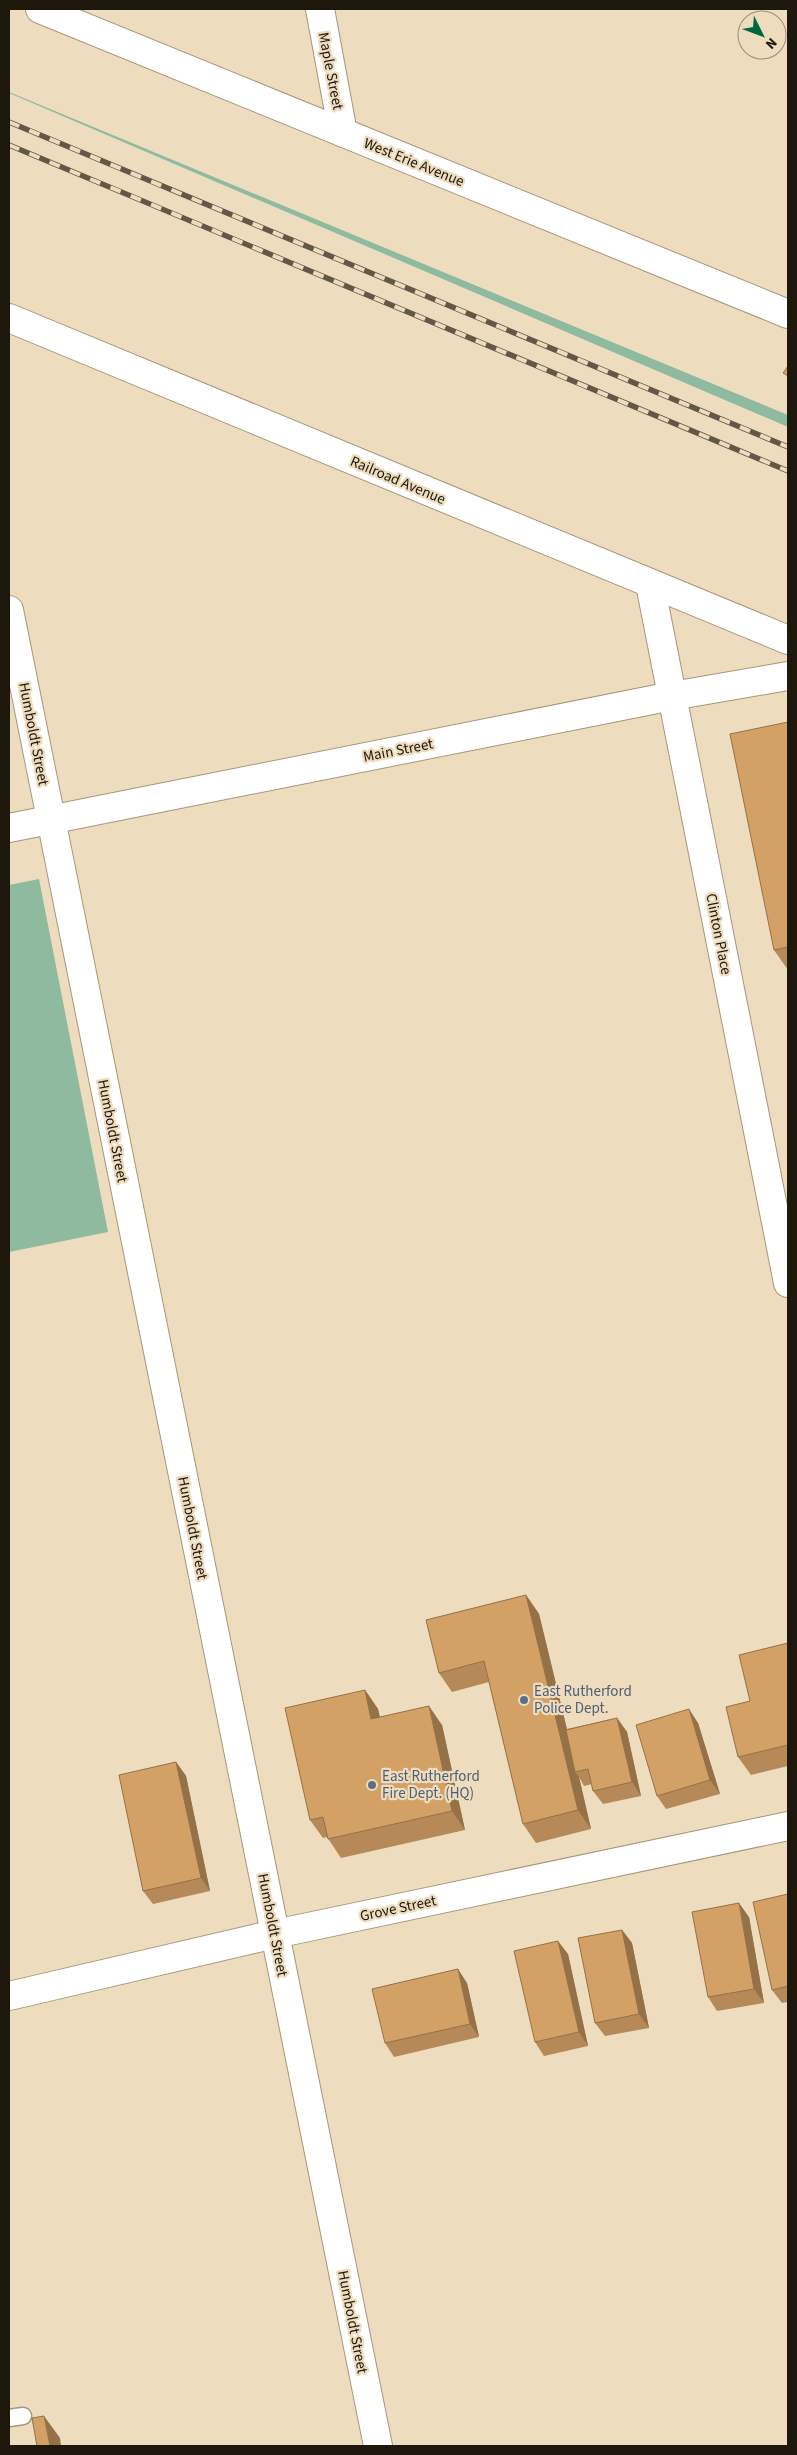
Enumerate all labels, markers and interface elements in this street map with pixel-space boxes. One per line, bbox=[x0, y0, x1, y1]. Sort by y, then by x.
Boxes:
north arrow bbox=[737, 10, 787, 60]
street label: Maple Street bbox=[313, 30, 348, 112]
text: N bbox=[760, 33, 781, 53]
street label: West Erie Avenue bbox=[360, 133, 467, 192]
street label: Railroad Avenue bbox=[347, 451, 449, 510]
street label: Humboldt Street bbox=[13, 681, 54, 787]
street label: Main Street bbox=[361, 733, 435, 768]
street label: Clinton Place bbox=[700, 892, 737, 977]
street label: Humboldt Street bbox=[92, 1078, 133, 1184]
street label: Humboldt Street bbox=[172, 1475, 213, 1581]
place label: East Rutherford Police Dept. bbox=[534, 1681, 632, 1719]
marker: East Rutherford Police Dept. bbox=[518, 1694, 530, 1706]
place label: East Rutherford Fire Dept. (HQ) bbox=[382, 1766, 480, 1804]
marker: East Rutherford Fire Dept. (HQ) bbox=[366, 1779, 378, 1791]
street label: Humboldt Street bbox=[252, 1872, 293, 1978]
street label: Grove Street bbox=[358, 1890, 438, 1927]
street label: Humboldt Street bbox=[332, 2269, 373, 2375]

